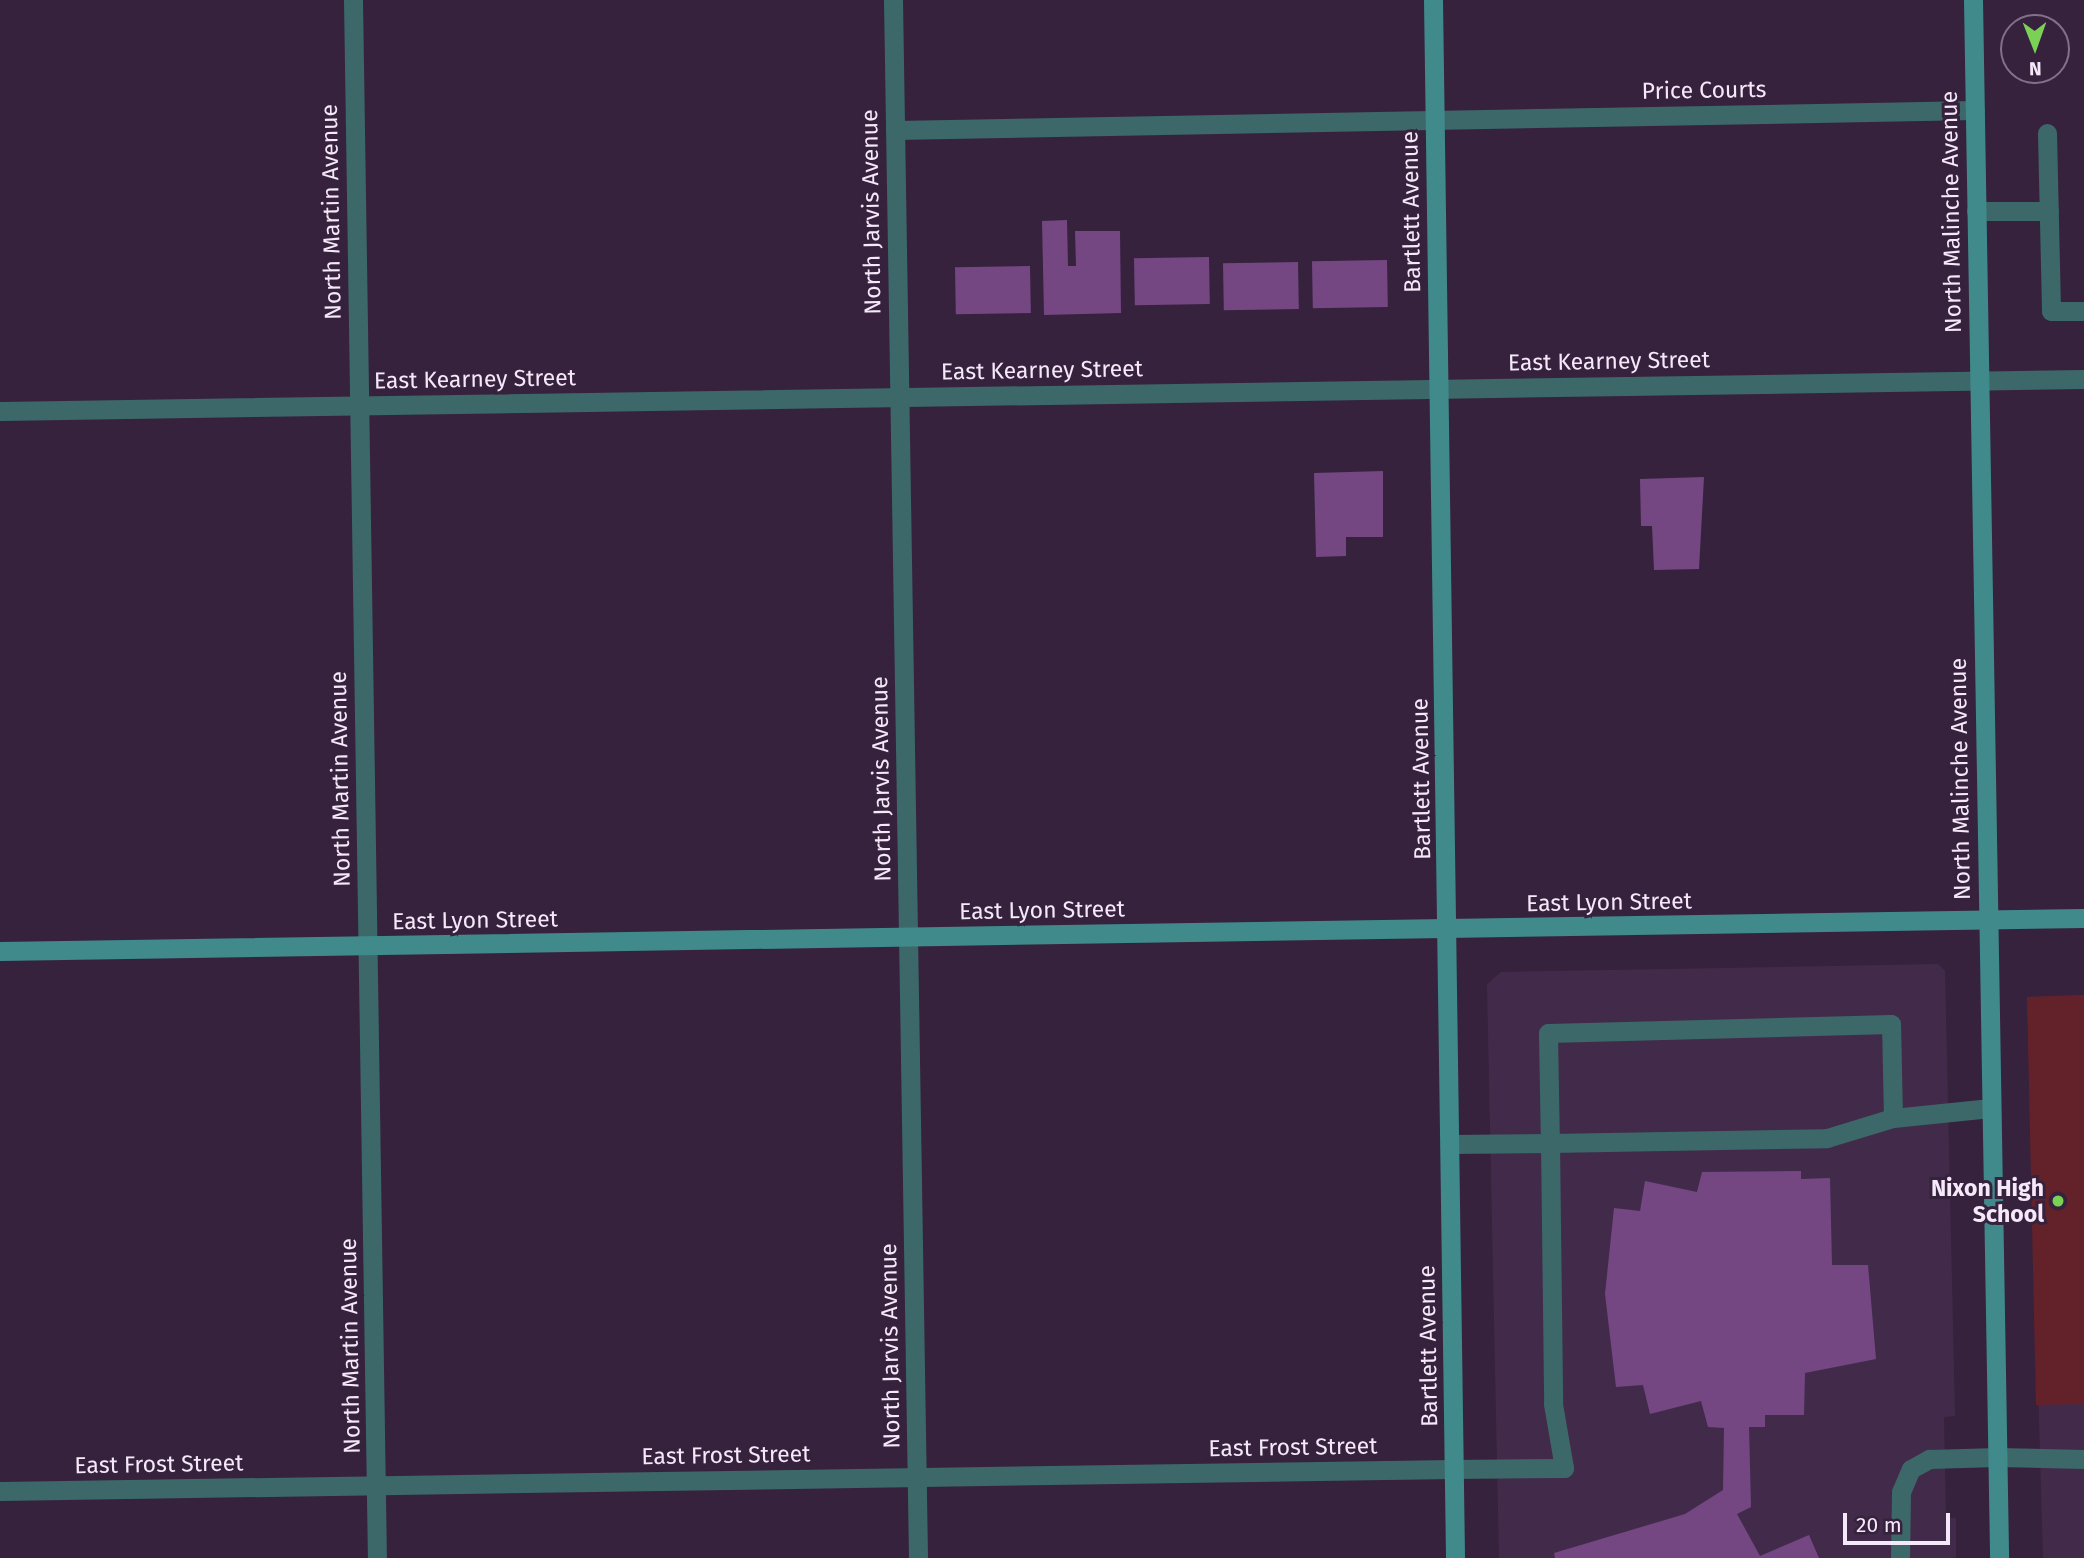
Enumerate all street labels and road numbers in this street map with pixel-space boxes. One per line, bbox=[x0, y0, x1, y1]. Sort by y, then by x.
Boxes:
street label: Price Courts bbox=[1641, 75, 1767, 105]
street label: North Malinche Avenue bbox=[1935, 91, 1967, 333]
street label: North Martin Avenue bbox=[315, 104, 347, 320]
street label: North Jarvis Avenue bbox=[855, 109, 887, 315]
street label: Bartlett Avenue bbox=[1396, 131, 1426, 293]
street label: East Kearney Street bbox=[1508, 345, 1710, 377]
street label: East Kearney Street bbox=[941, 354, 1143, 386]
street label: East Kearney Street bbox=[374, 363, 576, 395]
street label: North Malinche Avenue bbox=[1944, 658, 1976, 900]
street label: North Martin Avenue bbox=[324, 671, 356, 887]
street label: North Jarvis Avenue bbox=[865, 676, 897, 882]
street label: Bartlett Avenue bbox=[1406, 698, 1436, 860]
street label: East Lyon Street bbox=[1526, 887, 1692, 917]
street label: East Lyon Street bbox=[959, 895, 1125, 925]
street label: East Lyon Street bbox=[392, 905, 558, 935]
street label: North Martin Avenue bbox=[334, 1238, 366, 1454]
street label: North Jarvis Avenue bbox=[874, 1243, 906, 1449]
street label: Bartlett Avenue bbox=[1413, 1265, 1443, 1427]
street label: East Frost Street bbox=[1208, 1432, 1378, 1462]
street label: East Frost Street bbox=[641, 1440, 811, 1470]
street label: East Frost Street bbox=[74, 1449, 244, 1479]

